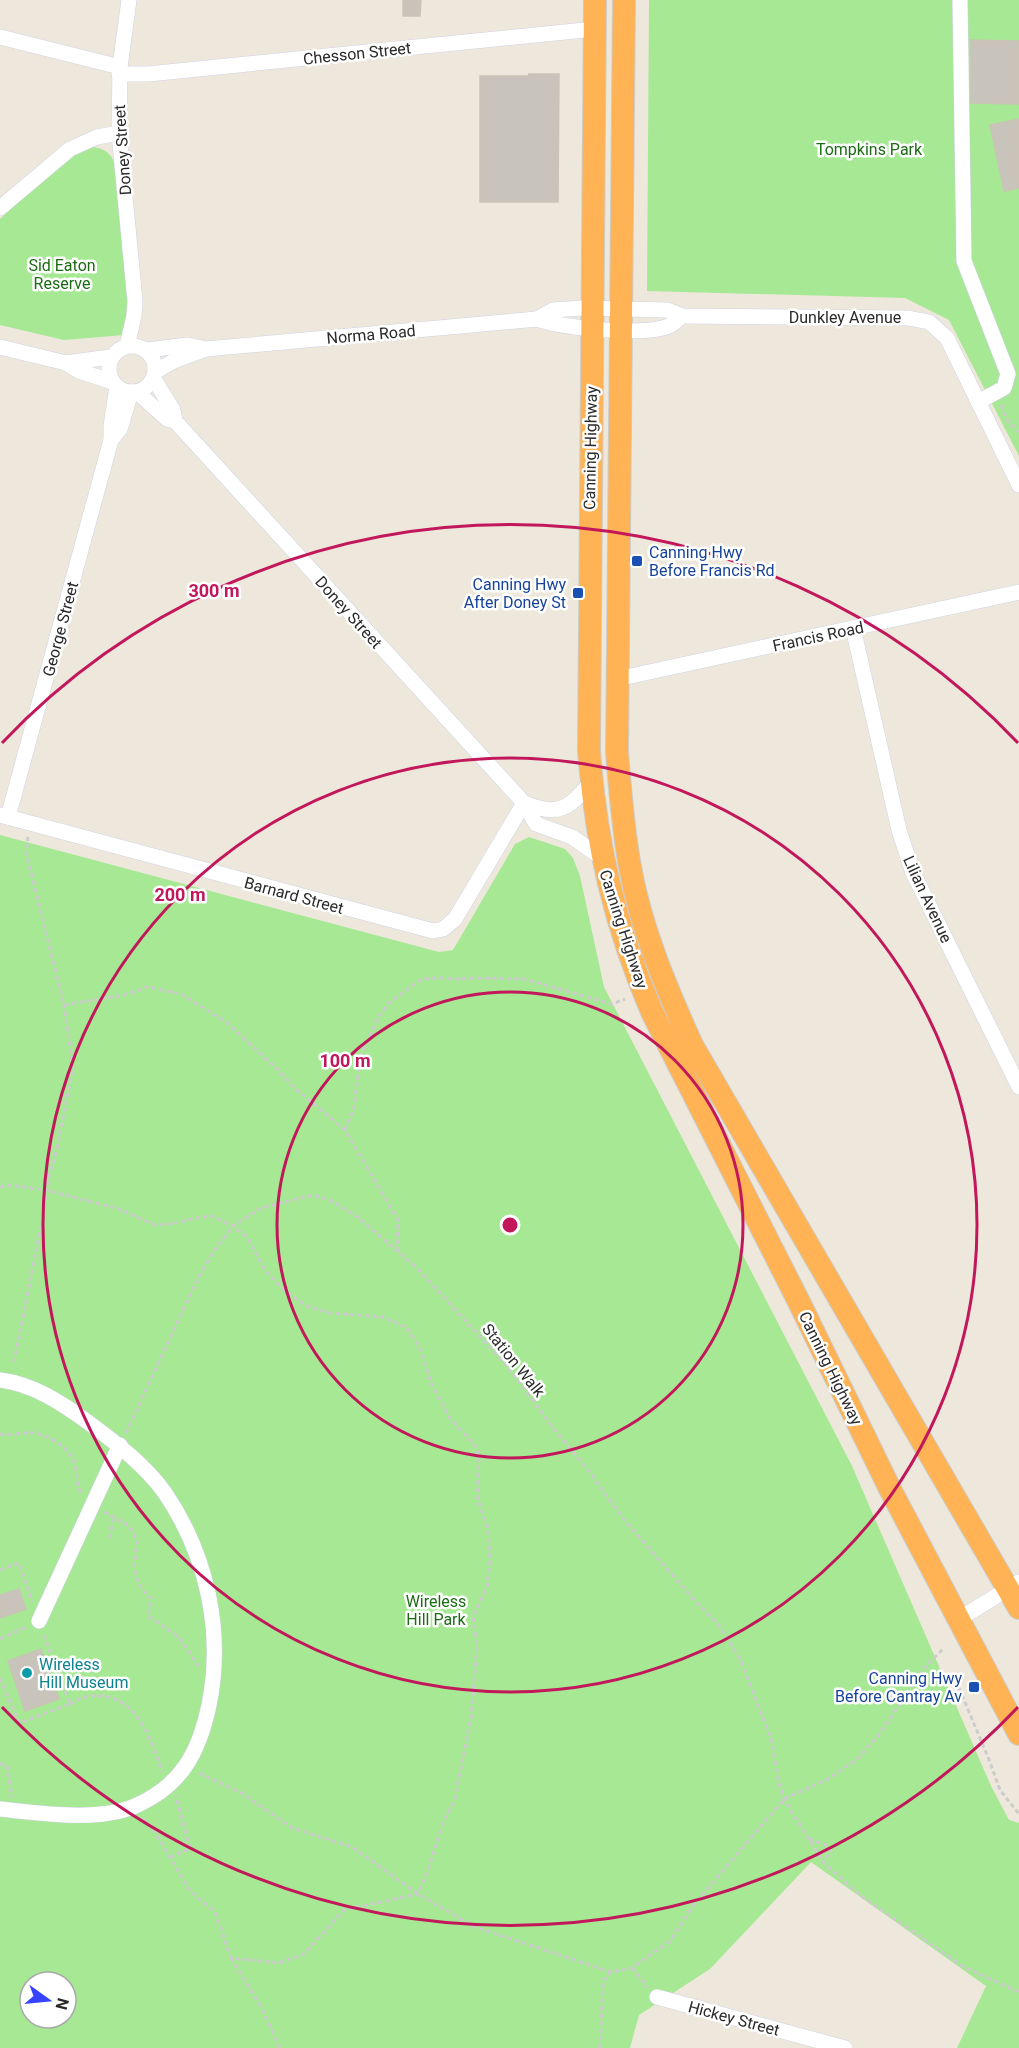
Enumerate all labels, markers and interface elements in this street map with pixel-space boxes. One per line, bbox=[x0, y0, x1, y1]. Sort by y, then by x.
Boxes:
street label: Chesson Street bbox=[302, 38, 412, 69]
street label: Doney Street bbox=[110, 104, 135, 196]
park label: Tompkins Park bbox=[816, 140, 923, 159]
park label: Sid Eaton Reserve bbox=[28, 256, 96, 293]
street label: Dunkley Avenue bbox=[789, 308, 901, 327]
street label: Norma Road bbox=[326, 321, 416, 348]
street label: Canning Highway bbox=[580, 386, 601, 510]
place label: Canning Hwy Before Francis Rd bbox=[649, 543, 775, 580]
marker: Canning Hwy Before Francis Rd bbox=[630, 554, 644, 568]
street label: Doney Street bbox=[311, 572, 386, 652]
place label: Canning Hwy After Doney St bbox=[464, 575, 566, 612]
street label: George Street bbox=[39, 580, 82, 679]
text: 300 m bbox=[188, 580, 240, 601]
marker: Canning Hwy After Doney St bbox=[571, 586, 585, 600]
street label: Francis Road bbox=[771, 618, 865, 655]
street label: Lilian Avenue bbox=[899, 853, 956, 946]
street label: Canning Highway bbox=[595, 867, 652, 991]
street label: Barnard Street bbox=[242, 873, 346, 918]
text: 200 m bbox=[154, 884, 206, 905]
text: 100 m bbox=[319, 1050, 371, 1071]
centre of rings bbox=[500, 1215, 520, 1235]
street label: Canning Highway bbox=[795, 1308, 866, 1428]
street label: Station Walk bbox=[478, 1320, 550, 1402]
park label: Wireless Hill Park bbox=[406, 1592, 467, 1629]
place label: Wireless Hill Museum bbox=[39, 1655, 128, 1692]
marker: Wireless Hill Museum bbox=[20, 1666, 34, 1680]
place label: Canning Hwy Before Cantray Av bbox=[835, 1669, 962, 1706]
marker: Canning Hwy Before Cantray Av bbox=[967, 1680, 981, 1694]
north arrow bbox=[18, 1970, 78, 2030]
text: N bbox=[51, 1996, 73, 2012]
street label: Hickey Street bbox=[686, 1997, 782, 2040]

